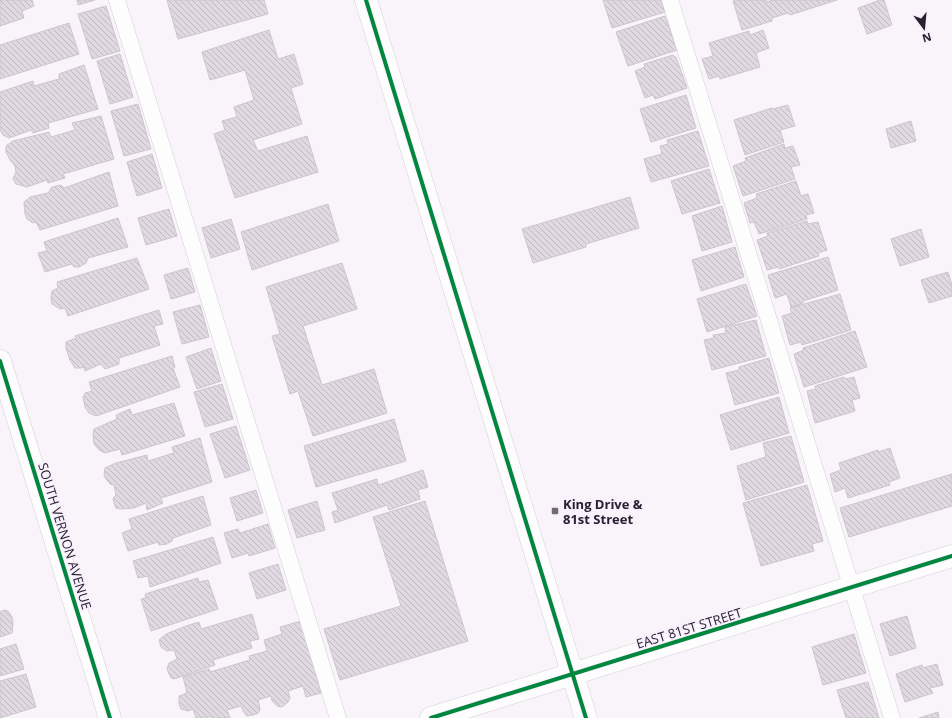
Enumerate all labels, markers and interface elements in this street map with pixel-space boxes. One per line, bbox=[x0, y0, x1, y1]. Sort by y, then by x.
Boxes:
north arrow bbox=[904, 8, 944, 48]
text: N bbox=[921, 30, 933, 47]
street label: SOUTH VERNON AVENUE bbox=[34, 460, 96, 612]
place label: King Drive & 81st Street bbox=[563, 495, 643, 528]
marker: King Drive & 81st Street bbox=[550, 506, 560, 516]
street label: EAST 81ST STREET bbox=[634, 603, 745, 653]

